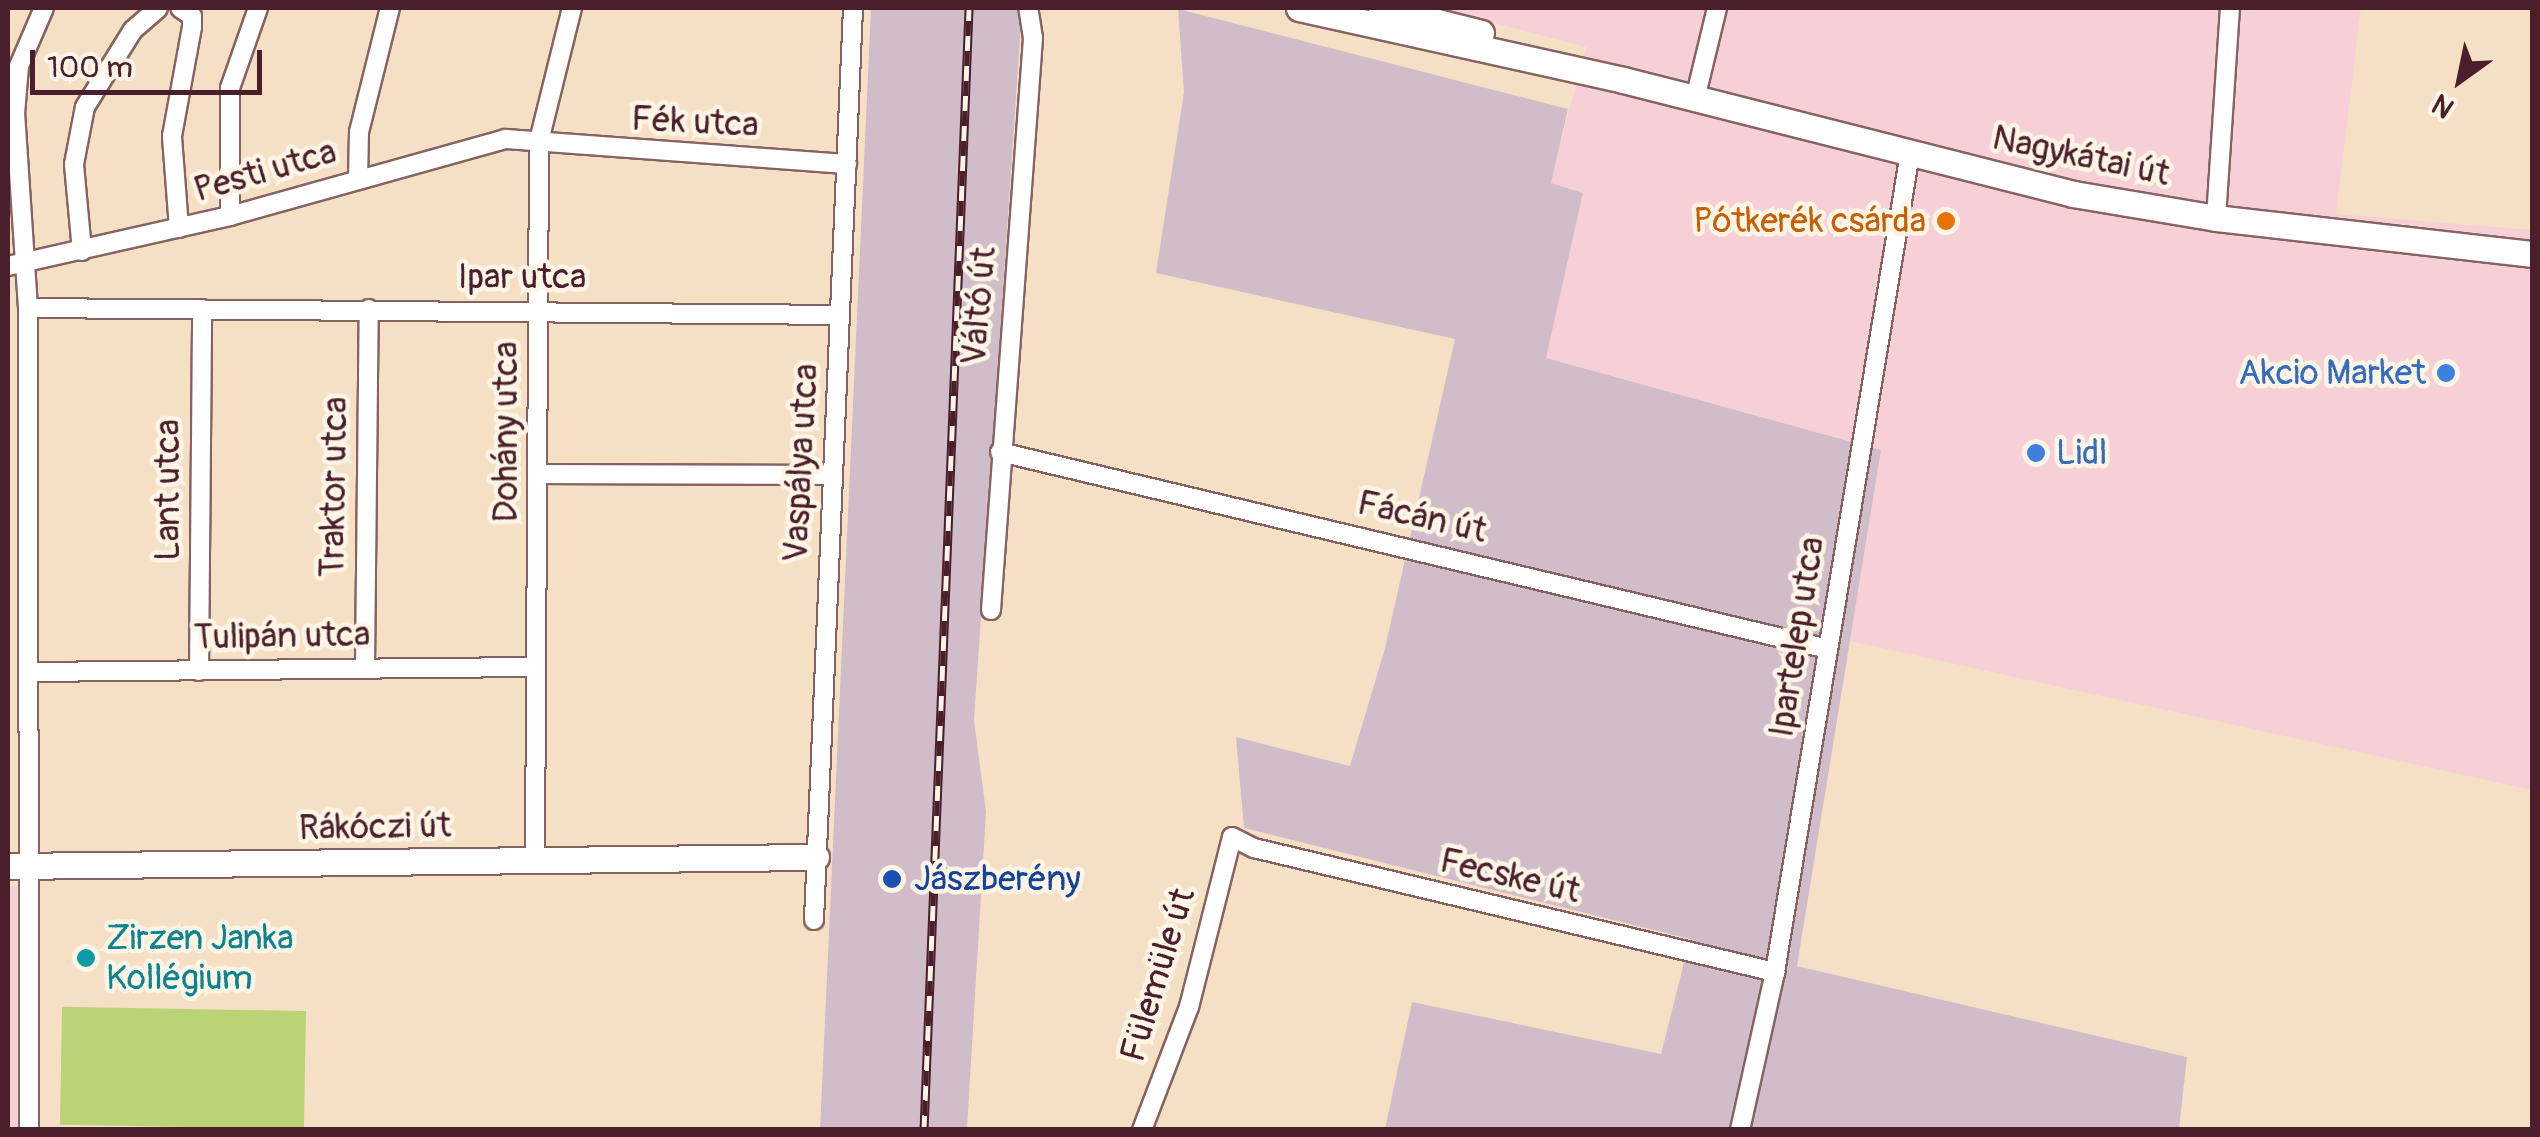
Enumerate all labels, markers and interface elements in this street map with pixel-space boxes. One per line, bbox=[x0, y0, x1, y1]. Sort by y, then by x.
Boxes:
scale bar bbox=[35, 30, 268, 92]
north arrow bbox=[2410, 30, 2510, 130]
text: 100 m bbox=[47, 49, 133, 86]
text: N bbox=[2426, 86, 2461, 125]
street label: Fék utca bbox=[630, 98, 760, 146]
street label: Nagykátai út bbox=[1989, 117, 2173, 195]
street label: Pesti utca bbox=[189, 131, 341, 211]
place label: Pótkerék csárda bbox=[1693, 200, 1926, 242]
marker: Pótkerék csárda bbox=[1935, 210, 1957, 232]
street label: Váltó út bbox=[953, 245, 1005, 367]
street label: Ipar utca bbox=[458, 256, 586, 298]
street label: Dohány utca bbox=[485, 342, 527, 522]
place label: Akcio Market bbox=[2238, 352, 2426, 394]
marker: Akcio Market bbox=[2435, 362, 2457, 384]
street label: Vaspálya utca bbox=[775, 363, 827, 563]
street label: Traktor utca bbox=[311, 396, 357, 578]
street label: Lant utca bbox=[147, 419, 189, 561]
place label: Lidl bbox=[2056, 432, 2107, 474]
marker: Lidl bbox=[2025, 442, 2047, 464]
street label: Fácán út bbox=[1353, 482, 1491, 552]
street label: Ipartelep utca bbox=[1760, 534, 1834, 740]
street label: Tulipán utca bbox=[193, 613, 371, 659]
street label: Rákóczi út bbox=[298, 805, 452, 849]
street label: Fecske út bbox=[1436, 840, 1584, 912]
place label: Jászberény bbox=[914, 858, 1081, 900]
marker: Jászberény bbox=[879, 866, 905, 892]
street label: Fülemüle út bbox=[1112, 883, 1204, 1067]
place label: Zirzen Janka Kollégium bbox=[106, 917, 293, 999]
marker: Zirzen Janka Kollégium bbox=[75, 947, 97, 969]

